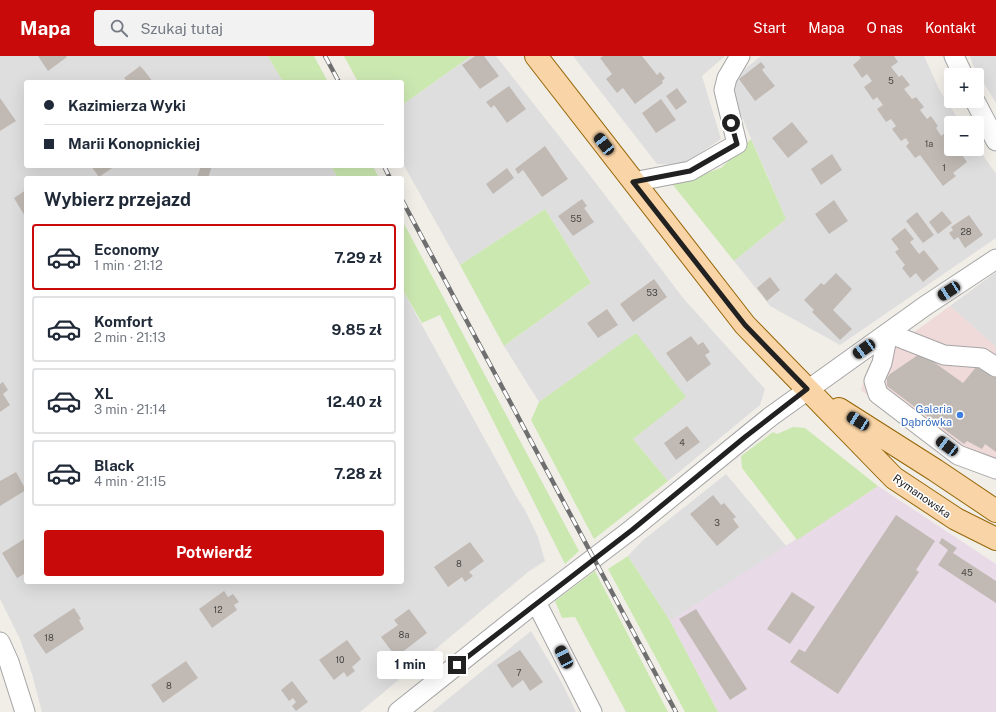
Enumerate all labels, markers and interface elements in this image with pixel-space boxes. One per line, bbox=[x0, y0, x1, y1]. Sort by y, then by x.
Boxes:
search box bbox=[94, 10, 374, 46]
text: Mapa bbox=[20, 17, 70, 39]
icon: search bbox=[108, 17, 130, 39]
text: Szukaj tutaj bbox=[140, 20, 223, 37]
text: Start bbox=[753, 20, 786, 36]
text: Mapa bbox=[808, 20, 844, 36]
text: O nas bbox=[866, 20, 903, 36]
text: Kontakt bbox=[925, 20, 976, 36]
map controls bbox=[944, 68, 984, 156]
button: + bbox=[944, 68, 984, 108]
house number: 5 bbox=[888, 75, 894, 86]
text: Kazimierza Wyki bbox=[68, 97, 186, 114]
route start bbox=[722, 114, 740, 132]
button: − bbox=[944, 116, 984, 156]
car bbox=[592, 131, 616, 157]
text: Marii Konopnickiej bbox=[68, 135, 200, 152]
house number: 1a bbox=[925, 138, 933, 149]
house number: 1 bbox=[942, 162, 946, 173]
text: Wybierz przejazd bbox=[44, 189, 191, 210]
house number: 55 bbox=[570, 213, 582, 224]
house number: 28 bbox=[960, 226, 972, 237]
icon: car bbox=[46, 239, 82, 275]
text: Economy bbox=[94, 241, 159, 258]
text: 7.29 zł bbox=[334, 249, 382, 266]
text: 1 min · 21:12 bbox=[94, 258, 163, 273]
car bbox=[936, 279, 962, 303]
house number: 53 bbox=[646, 287, 658, 298]
icon: car bbox=[46, 311, 82, 347]
text: Komfort bbox=[94, 313, 153, 330]
text: 9.85 zł bbox=[331, 321, 382, 338]
text: 2 min · 21:13 bbox=[94, 330, 166, 345]
car bbox=[851, 337, 877, 361]
icon: car bbox=[46, 383, 82, 419]
text: XL bbox=[94, 385, 113, 402]
text: 12.40 zł bbox=[326, 393, 382, 410]
text: 3 min · 21:14 bbox=[94, 402, 166, 417]
place label: Galeria Dąbrówka bbox=[901, 403, 952, 428]
car bbox=[845, 410, 871, 432]
marker: Galeria Dąbrówka bbox=[955, 410, 965, 420]
car bbox=[934, 434, 960, 458]
house number: 4 bbox=[679, 437, 685, 448]
icon: car bbox=[46, 455, 82, 491]
text: Black bbox=[94, 457, 134, 474]
text: 7.28 zł bbox=[334, 465, 382, 482]
street label: Rymanowska bbox=[891, 472, 953, 520]
text: 4 min · 21:15 bbox=[94, 474, 166, 489]
house number: 3 bbox=[714, 517, 720, 528]
button: Potwierdź bbox=[44, 530, 384, 576]
house number: 8 bbox=[456, 558, 462, 569]
house number: 45 bbox=[961, 567, 973, 578]
house number: 12 bbox=[213, 604, 223, 615]
house number: 8a bbox=[399, 629, 409, 640]
house number: 18 bbox=[44, 632, 54, 643]
car bbox=[553, 644, 575, 670]
callout: 1 min bbox=[377, 651, 443, 679]
house number: 10 bbox=[335, 654, 345, 665]
route end bbox=[448, 656, 466, 674]
text: 1 min bbox=[394, 657, 426, 672]
house number: 7 bbox=[516, 667, 522, 678]
house number: 8 bbox=[166, 680, 172, 691]

